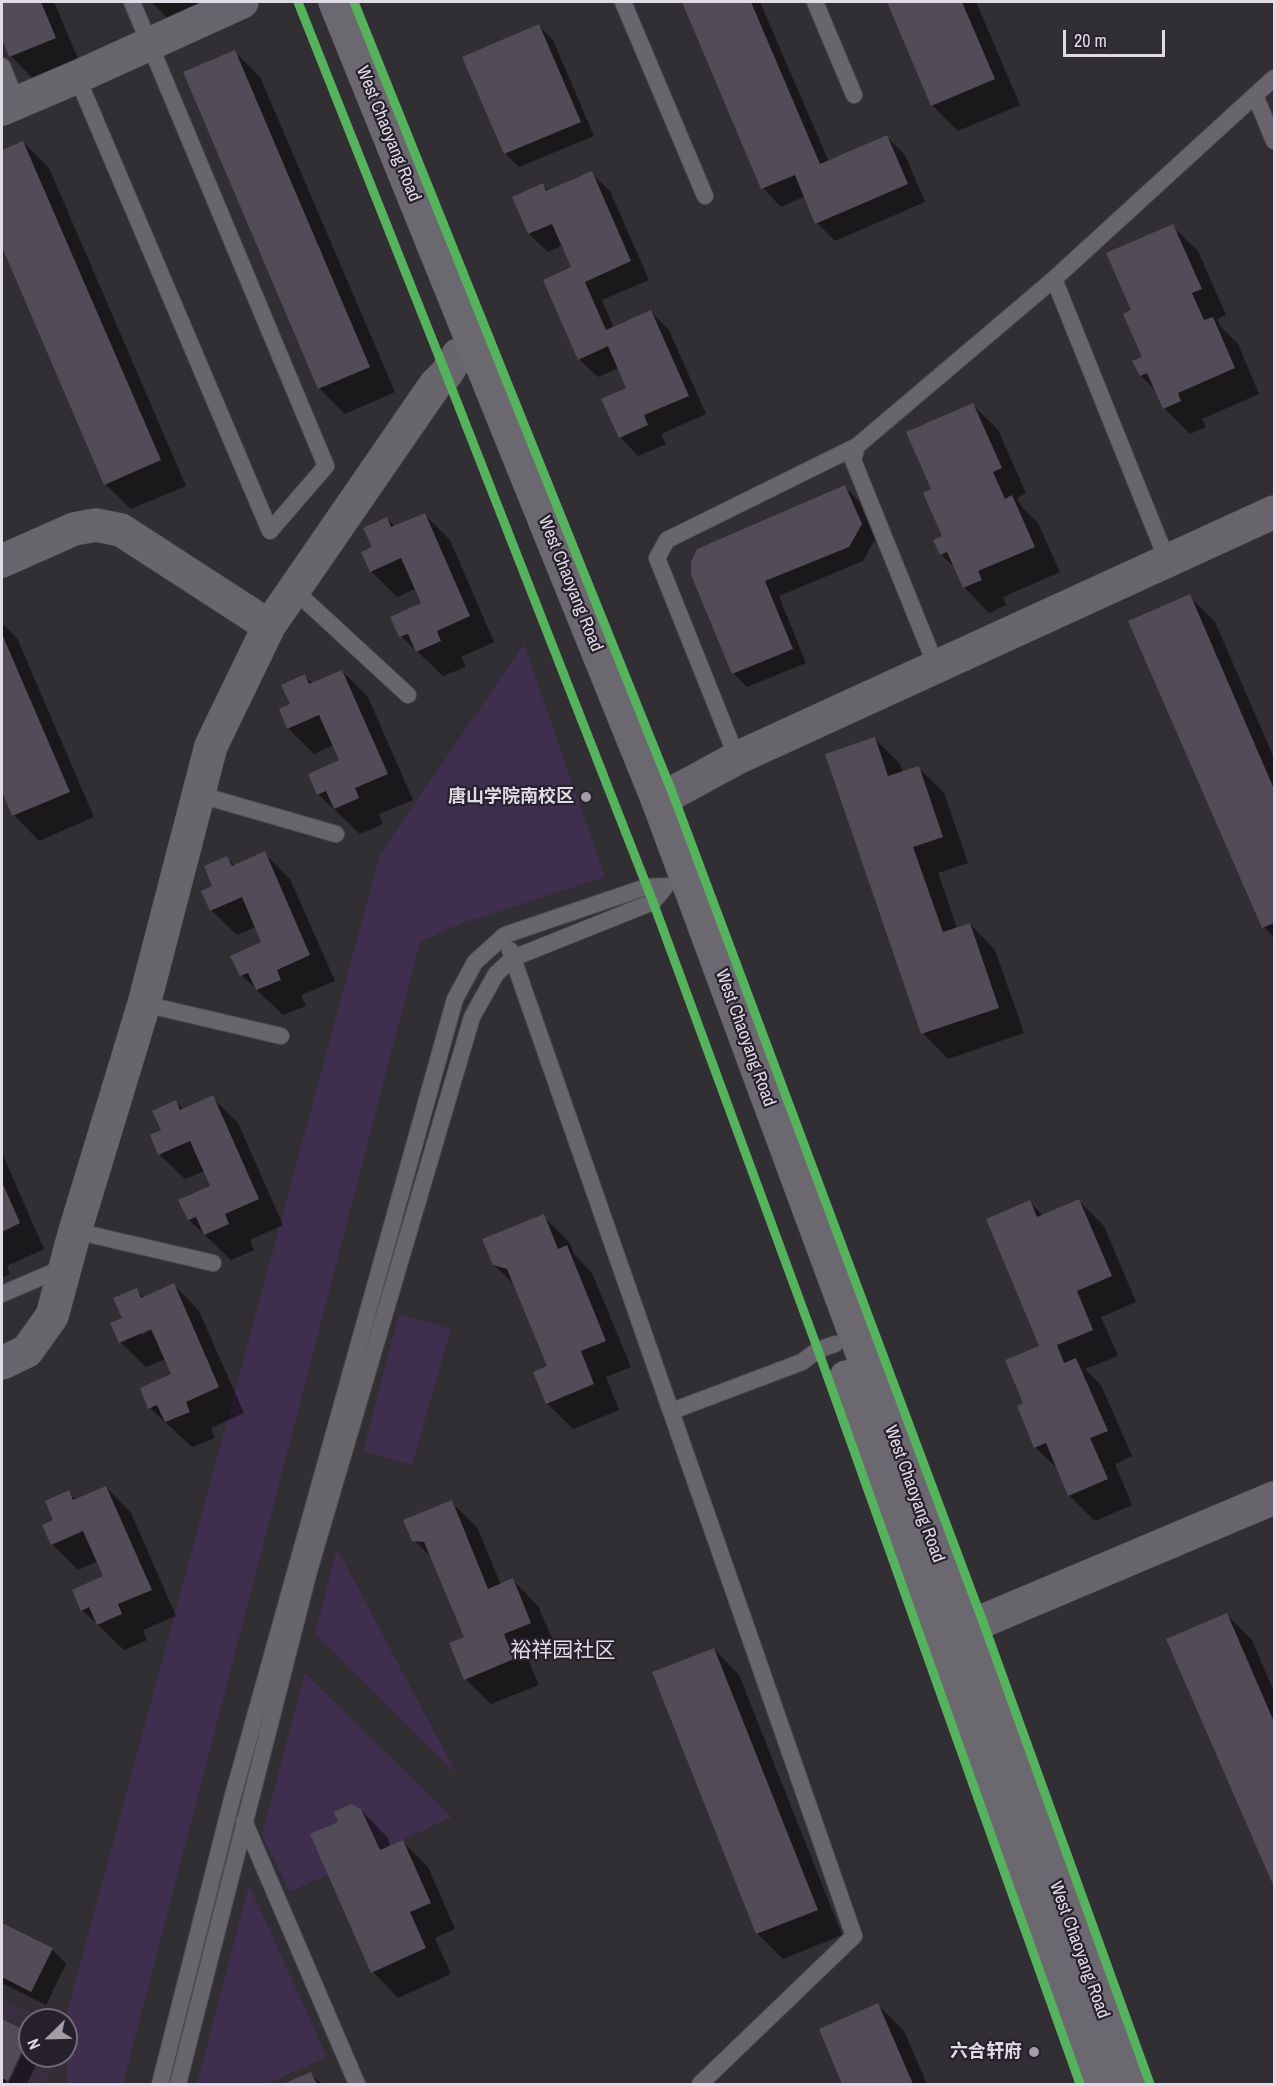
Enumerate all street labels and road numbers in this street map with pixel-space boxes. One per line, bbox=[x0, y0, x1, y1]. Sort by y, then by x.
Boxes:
street label: West Chaoyang Road bbox=[351, 63, 425, 205]
street label: West Chaoyang Road bbox=[533, 513, 607, 655]
street label: West Chaoyang Road bbox=[710, 967, 780, 1109]
street label: West Chaoyang Road bbox=[879, 1423, 949, 1565]
street label: West Chaoyang Road bbox=[1044, 1879, 1114, 2021]

